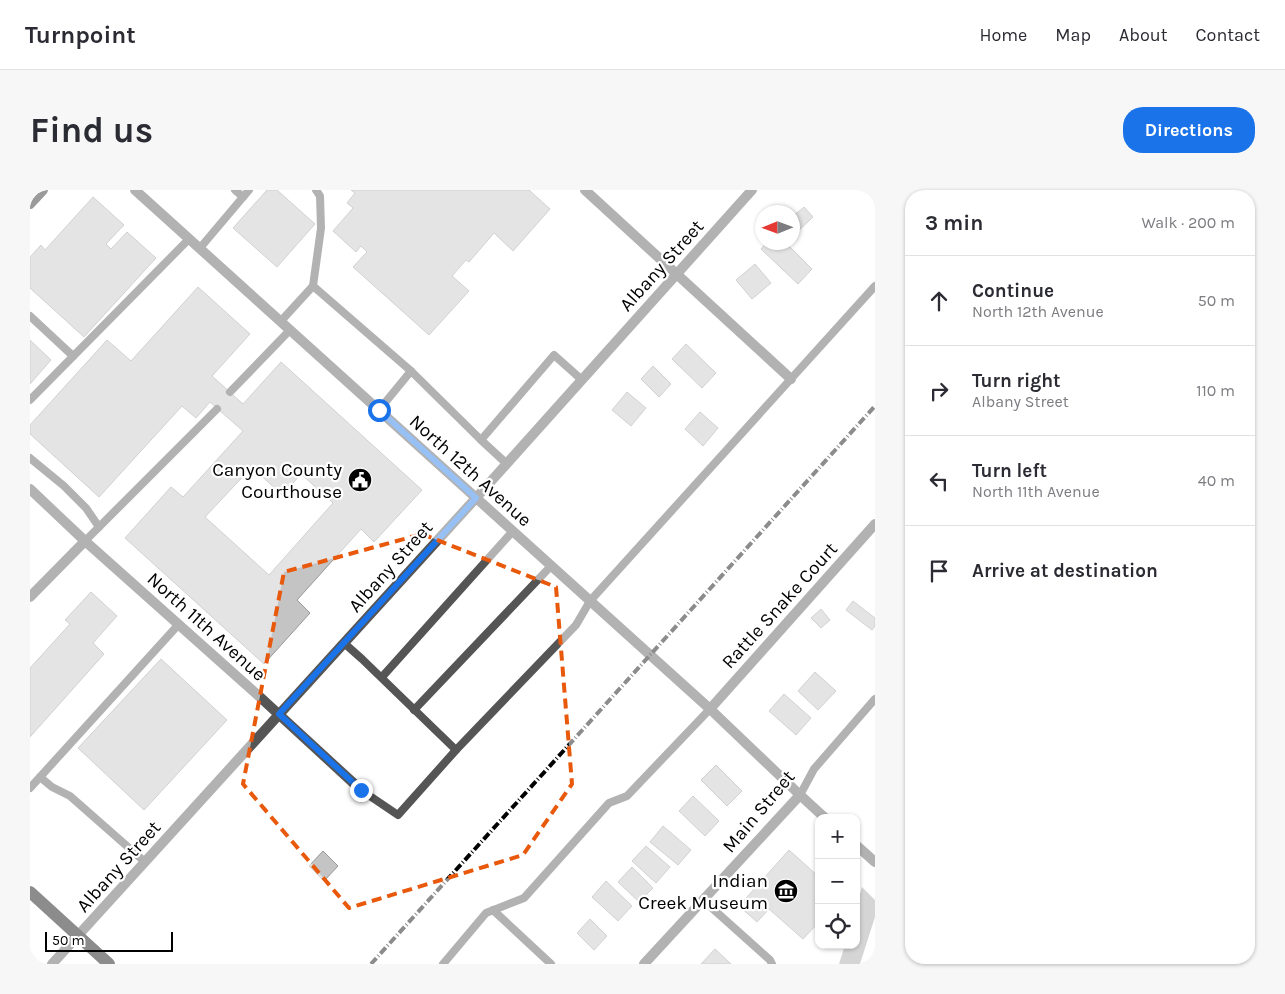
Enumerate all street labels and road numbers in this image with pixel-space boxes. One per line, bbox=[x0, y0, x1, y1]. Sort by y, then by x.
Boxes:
street label: Albany Street bbox=[615, 216, 708, 316]
street label: North 12th Avenue bbox=[405, 410, 536, 531]
street label: Albany Street bbox=[344, 517, 437, 617]
street label: Rattle Snake Court bbox=[717, 538, 842, 673]
street label: North 11th Avenue bbox=[143, 568, 270, 686]
street label: Main Street bbox=[718, 766, 799, 857]
street label: Albany Street bbox=[72, 817, 165, 917]

